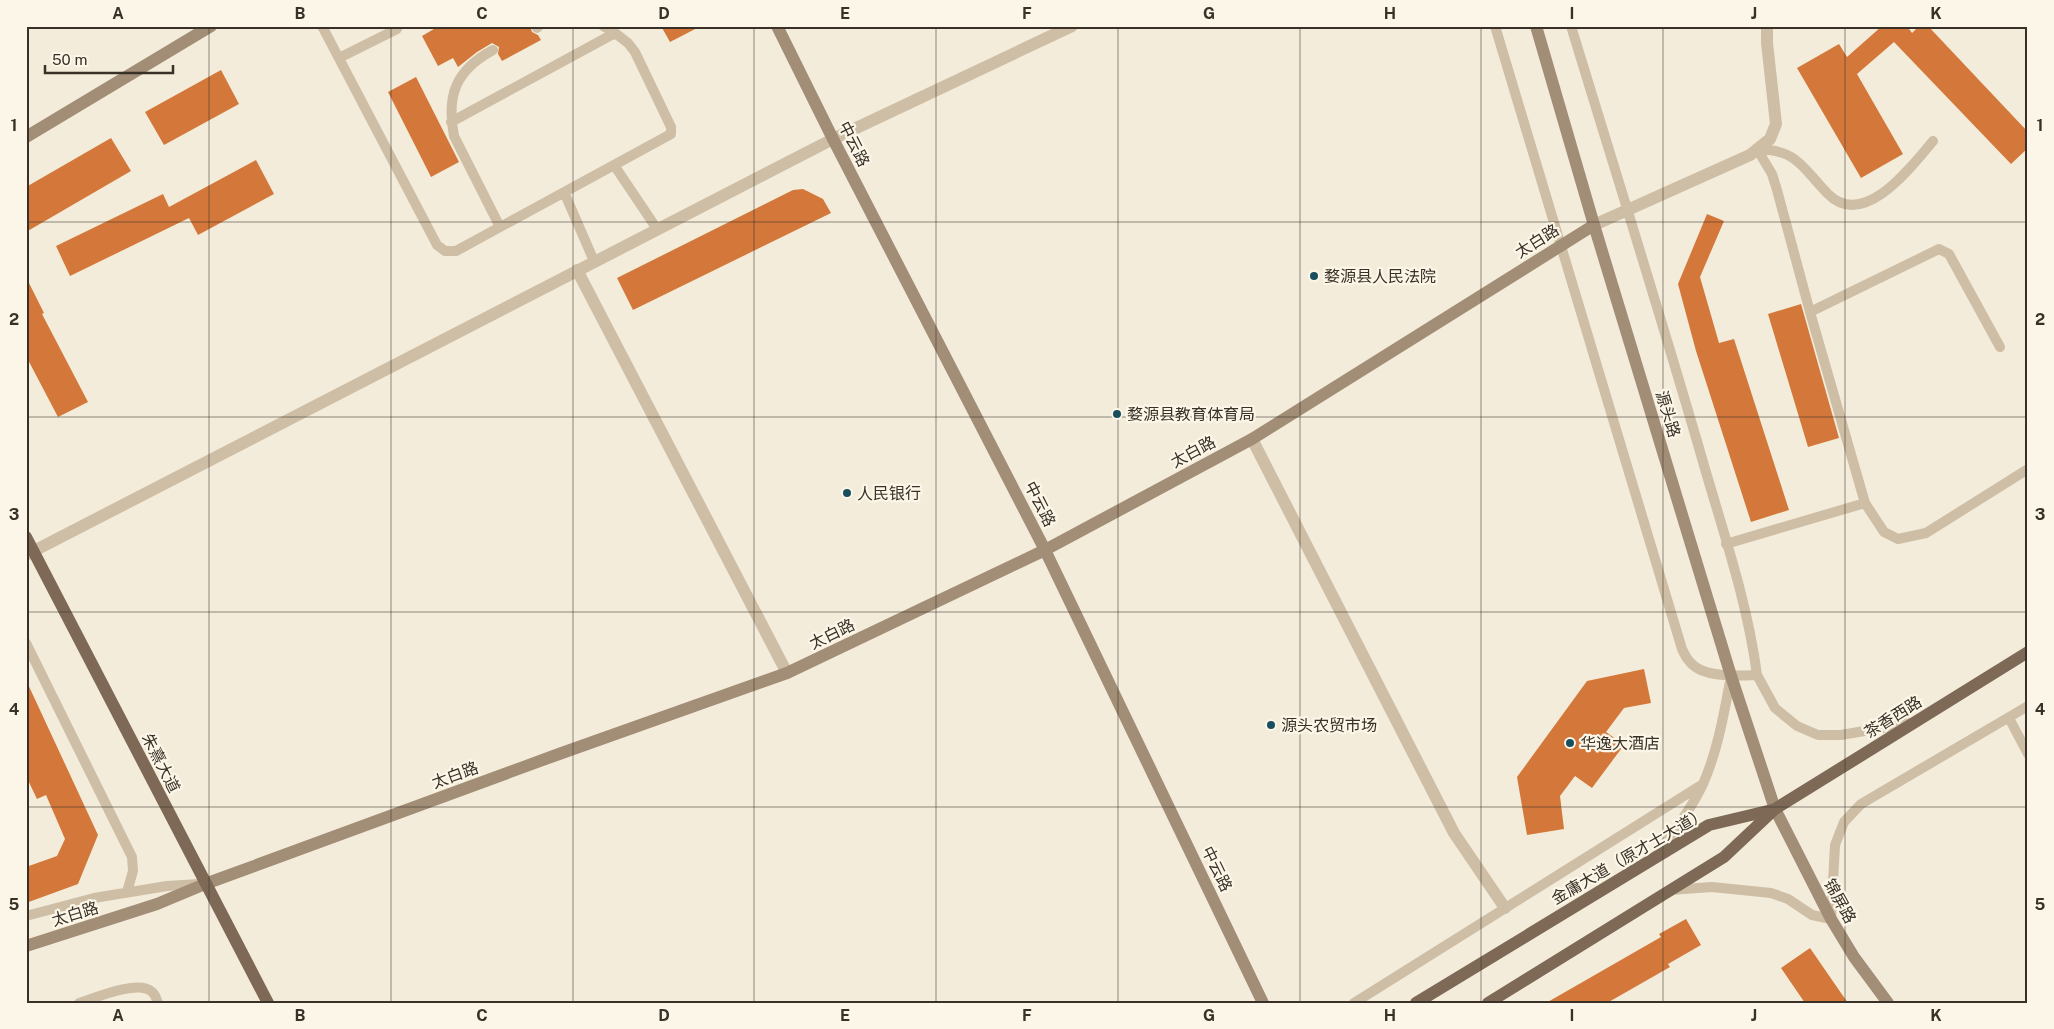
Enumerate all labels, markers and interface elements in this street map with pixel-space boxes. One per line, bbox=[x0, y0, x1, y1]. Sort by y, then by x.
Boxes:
text: A bbox=[112, 4, 124, 23]
text: B bbox=[295, 4, 306, 23]
text: C bbox=[476, 4, 488, 23]
text: D bbox=[658, 4, 670, 23]
text: E bbox=[840, 4, 850, 23]
text: F bbox=[1022, 4, 1032, 23]
text: G bbox=[1203, 4, 1215, 23]
text: H bbox=[1384, 4, 1396, 23]
text: I bbox=[1570, 4, 1574, 23]
text: J bbox=[1751, 4, 1757, 23]
text: K bbox=[1930, 4, 1942, 23]
scale bar bbox=[45, 42, 172, 74]
text: 50 m bbox=[52, 51, 87, 68]
text: 1 bbox=[11, 116, 17, 135]
text: 1 bbox=[2037, 116, 2043, 135]
street label: 中云路 bbox=[835, 118, 873, 170]
street label: 太白路 bbox=[1512, 220, 1562, 262]
place label: 婺源县人民法院 bbox=[1324, 267, 1436, 286]
marker: 婺源县人民法院 bbox=[1308, 270, 1320, 282]
text: 2 bbox=[9, 310, 19, 329]
text: 2 bbox=[2035, 310, 2045, 329]
street label: 源头路 bbox=[1652, 388, 1684, 440]
place label: 婺源县教育体育局 bbox=[1127, 405, 1255, 424]
marker: 婺源县教育体育局 bbox=[1111, 408, 1123, 420]
street label: 太白路 bbox=[1167, 432, 1219, 472]
street label: 中云路 bbox=[1021, 478, 1059, 530]
place label: 人民银行 bbox=[857, 484, 921, 503]
marker: 人民银行 bbox=[841, 487, 853, 499]
text: 3 bbox=[9, 505, 19, 524]
text: 3 bbox=[2035, 505, 2045, 524]
street label: 太白路 bbox=[806, 615, 858, 653]
street label: 茶香西路 bbox=[1861, 692, 1925, 742]
text: 4 bbox=[9, 700, 20, 719]
text: 4 bbox=[2035, 700, 2046, 719]
place label: 源头农贸市场 bbox=[1281, 716, 1377, 735]
marker: 源头农贸市场 bbox=[1265, 719, 1277, 731]
street label: 朱熹大道 bbox=[138, 730, 184, 796]
place label: 华逸大酒店 bbox=[1580, 734, 1660, 753]
marker: 华逸大酒店 bbox=[1564, 737, 1576, 749]
street label: 太白路 bbox=[429, 758, 481, 792]
street label: 金庸大道（原才士大道） bbox=[1548, 804, 1710, 908]
street label: 中云路 bbox=[1198, 843, 1236, 895]
street label: 锦屏路 bbox=[1820, 875, 1860, 927]
text: 5 bbox=[9, 895, 20, 914]
text: 5 bbox=[2035, 895, 2046, 914]
street label: 太白路 bbox=[49, 898, 101, 930]
text: A bbox=[112, 1006, 124, 1025]
text: B bbox=[295, 1006, 306, 1025]
text: C bbox=[476, 1006, 488, 1025]
text: D bbox=[658, 1006, 670, 1025]
text: E bbox=[840, 1006, 850, 1025]
text: F bbox=[1022, 1006, 1032, 1025]
text: G bbox=[1203, 1006, 1215, 1025]
text: H bbox=[1384, 1006, 1396, 1025]
text: I bbox=[1570, 1006, 1574, 1025]
text: J bbox=[1751, 1006, 1757, 1025]
text: K bbox=[1930, 1006, 1942, 1025]

